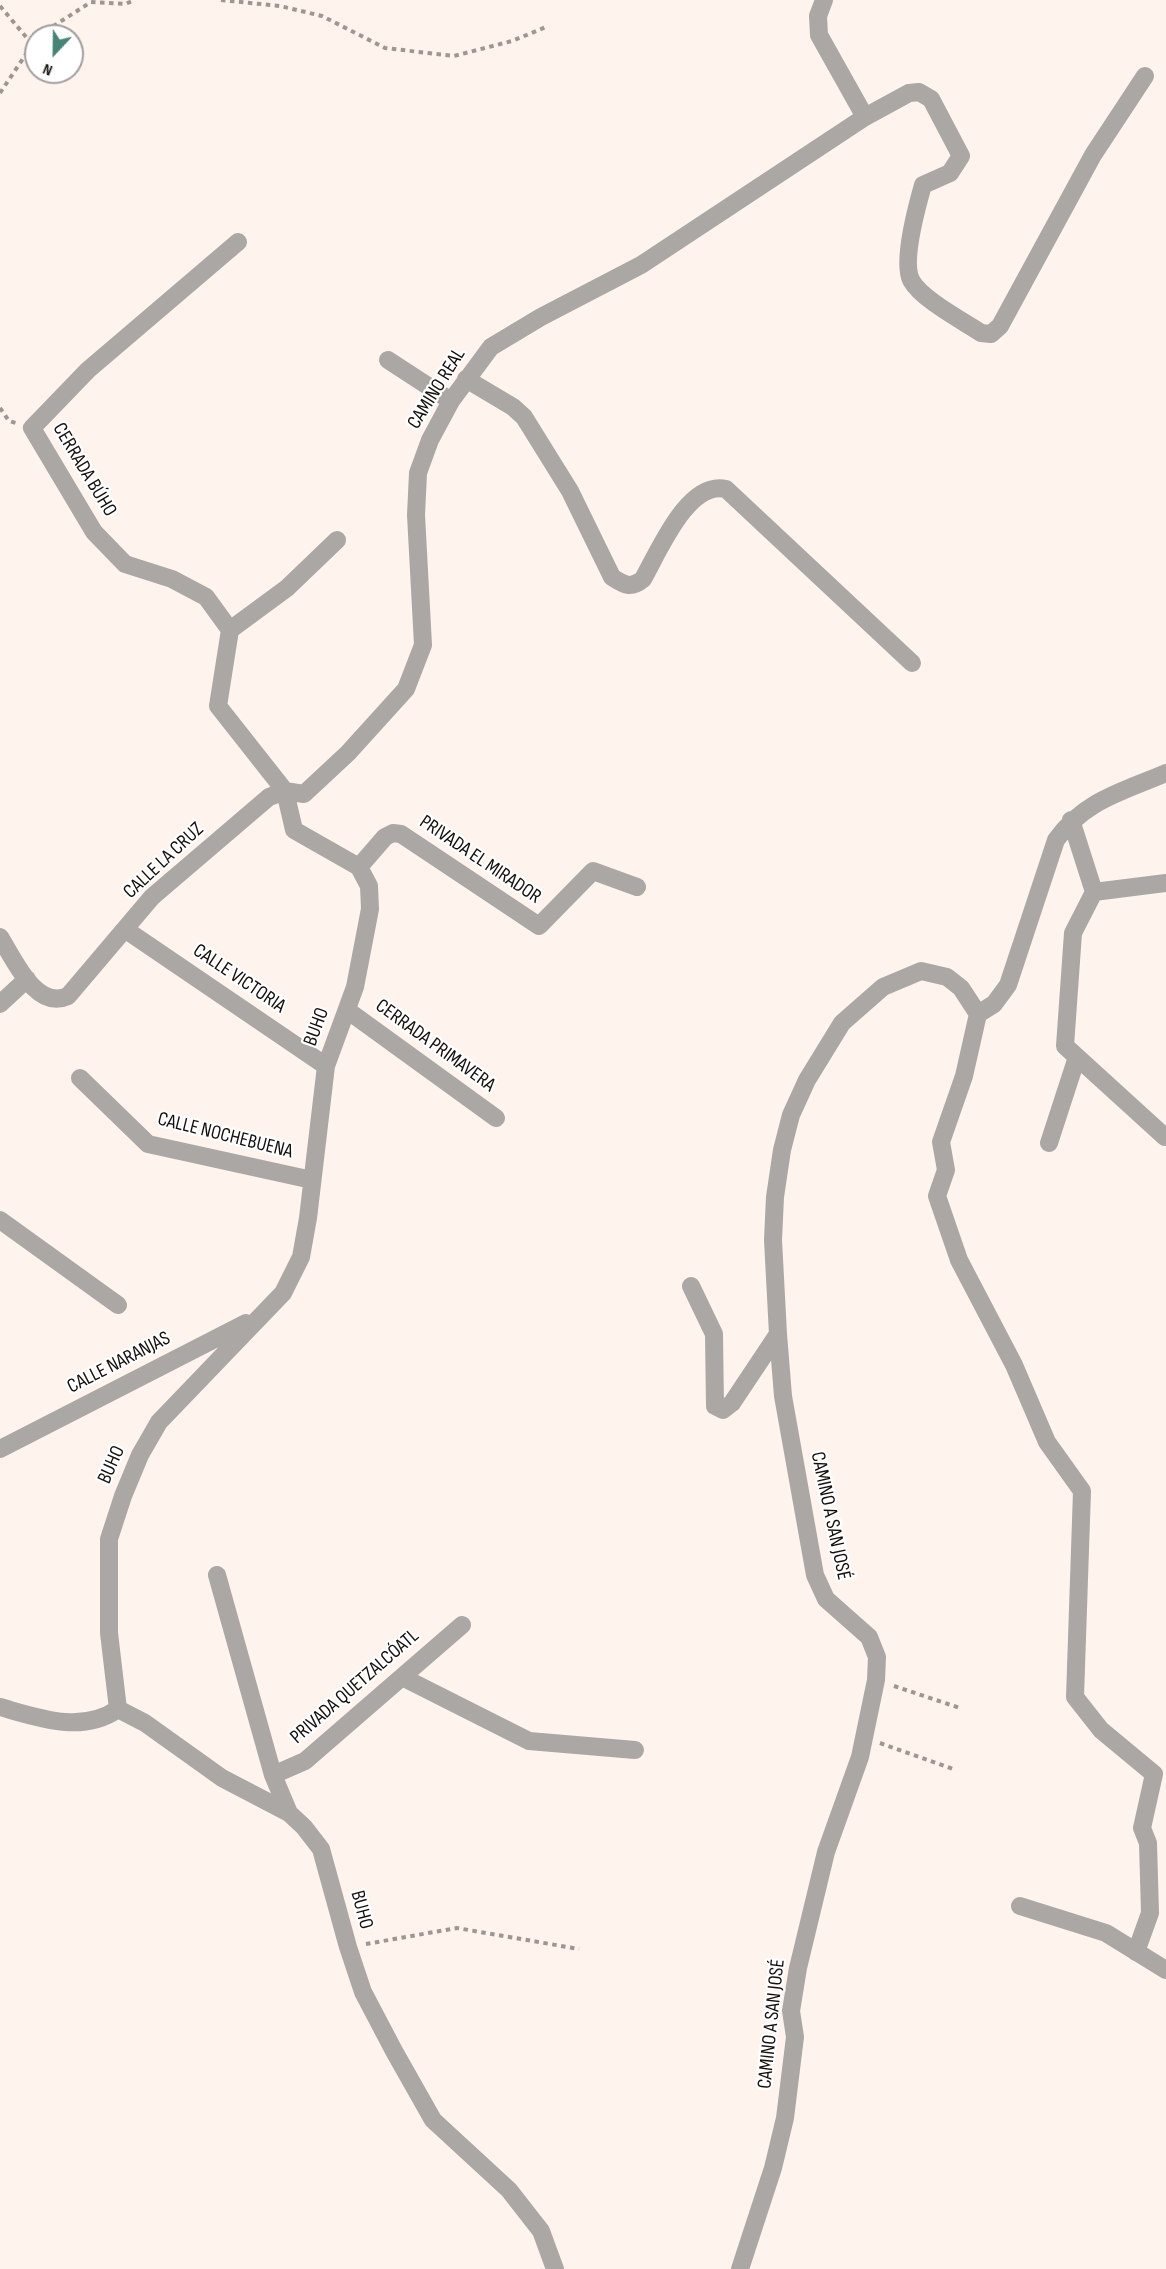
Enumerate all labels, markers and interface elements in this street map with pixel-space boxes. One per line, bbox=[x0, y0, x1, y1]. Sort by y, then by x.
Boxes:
north arrow bbox=[24, 24, 84, 84]
text: N bbox=[40, 59, 55, 80]
street label: CAMINO REAL bbox=[403, 344, 471, 434]
street label: CERRADA BÚHO bbox=[47, 419, 121, 521]
street label: PRIVADA EL MIRADOR bbox=[415, 811, 545, 909]
street label: CALLE LA CRUZ bbox=[119, 818, 209, 904]
street label: CALLE VICTORIA bbox=[188, 939, 290, 1019]
street label: CERRADA PRIMAVERA bbox=[370, 994, 500, 1098]
street label: BUHO bbox=[299, 1005, 335, 1049]
street label: CALLE NOCHEBUENA bbox=[155, 1108, 295, 1164]
street label: CALLE NARANJAS bbox=[64, 1327, 174, 1399]
street label: BUHO bbox=[93, 1442, 131, 1488]
street label: CAMINO A SAN JOSÉ bbox=[805, 1450, 855, 1582]
street label: PRIVADA QUETZALCÓATL bbox=[286, 1625, 424, 1749]
street label: BUHO bbox=[344, 1888, 378, 1932]
street label: CAMINO A SAN JOSÉ bbox=[753, 1958, 791, 2090]

